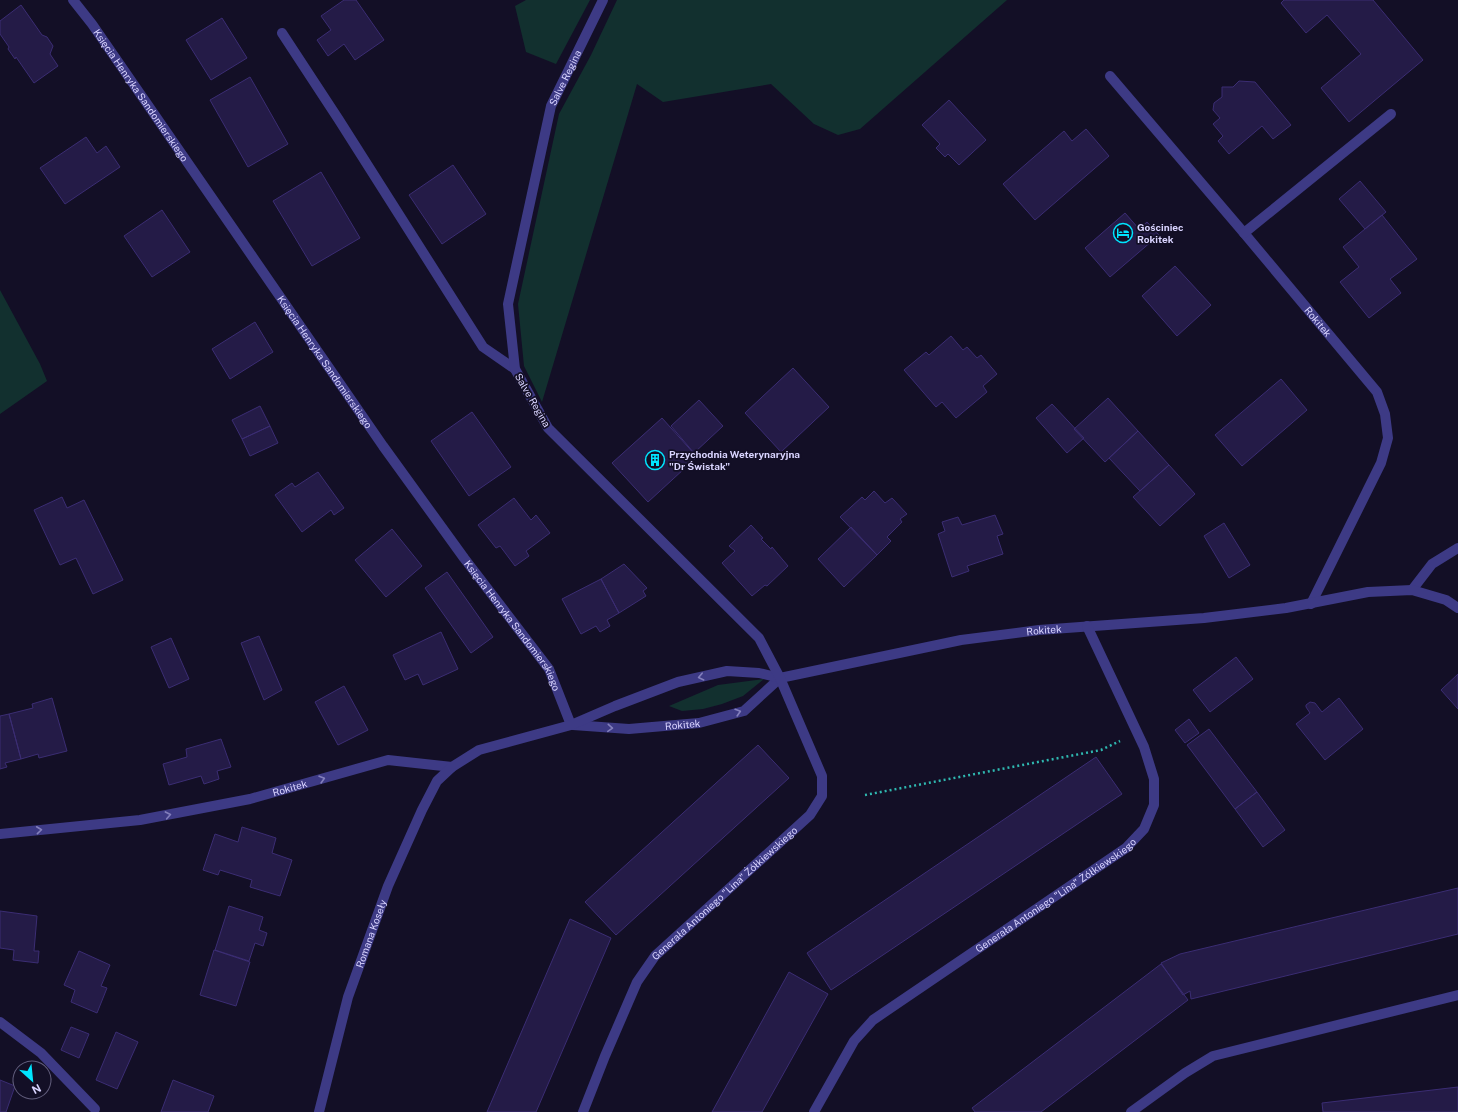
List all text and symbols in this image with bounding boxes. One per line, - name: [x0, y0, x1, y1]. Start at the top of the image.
- street label: Księcia Henryka Sandomierskiego: [91, 26, 191, 164]
- street label: Salve Regina: [546, 48, 584, 107]
- place label: Gościniec Rokitek: [1137, 221, 1184, 245]
- hotel icon: Gościniec Rokitek: [1112, 222, 1134, 244]
- street label: Księcia Henryka Sandomierskiego: [275, 293, 375, 431]
- street label: Rokitek: [1302, 304, 1334, 339]
- street label: Salve Regina: [513, 371, 553, 429]
- place label: Przychodnia Weterynaryjna "Dr Świstak": [669, 448, 800, 472]
- building icon: Przychodnia Weterynaryjna "Dr Świstak": [644, 449, 666, 471]
- street label: Księcia Henryka Sandomierskiego: [462, 558, 563, 693]
- street label: Rokitek: [1026, 622, 1062, 638]
- one-way arrow: [698, 672, 705, 681]
- one-way arrow: [734, 708, 741, 717]
- street label: Rokitek: [664, 717, 701, 732]
- one-way arrow: [607, 723, 613, 732]
- one-way arrow: [318, 775, 325, 784]
- street label: Rokitek: [271, 777, 309, 798]
- one-way arrow: [165, 811, 171, 820]
- street label: Generała Antoniego "Lina" Żółkiewskiego: [649, 824, 800, 962]
- one-way arrow: [36, 826, 42, 835]
- street label: Generała Antoniego "Lina" Żółkiewskiego: [973, 835, 1139, 955]
- street label: Romana Koseły: [353, 897, 389, 969]
- north arrow: [12, 1060, 52, 1100]
- text: N: [30, 1082, 43, 1096]

